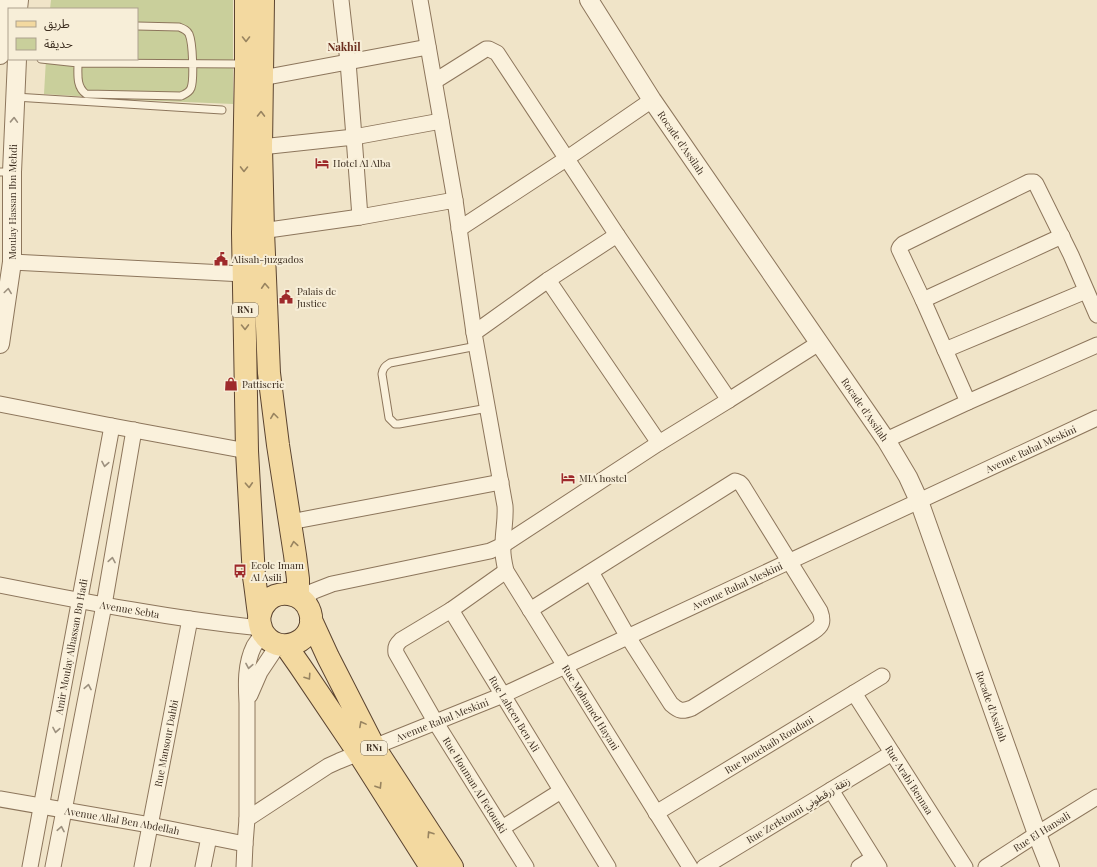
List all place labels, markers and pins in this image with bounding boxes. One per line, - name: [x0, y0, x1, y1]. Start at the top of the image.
- hotel icon: Hotel Al Alba: [314, 155, 330, 171]
- place label: Hotel Al Alba: [333, 156, 391, 170]
- public building icon: Alisah-juzgados: [213, 251, 229, 267]
- place label: Alisah-juzgados: [231, 252, 303, 266]
- place label: Palais de Justice: [296, 284, 336, 310]
- public building icon: Palais de Justice: [278, 289, 294, 305]
- shop icon: Pattiserie: [223, 376, 239, 392]
- place label: Pattiserie: [242, 377, 284, 391]
- hotel icon: MIA hostel: [560, 470, 576, 486]
- place label: MIA hostel: [579, 471, 627, 485]
- place label: Ecole Imam Al Asili: [250, 558, 304, 584]
- bus stop icon: Ecole Imam Al Asili: [232, 563, 248, 579]

